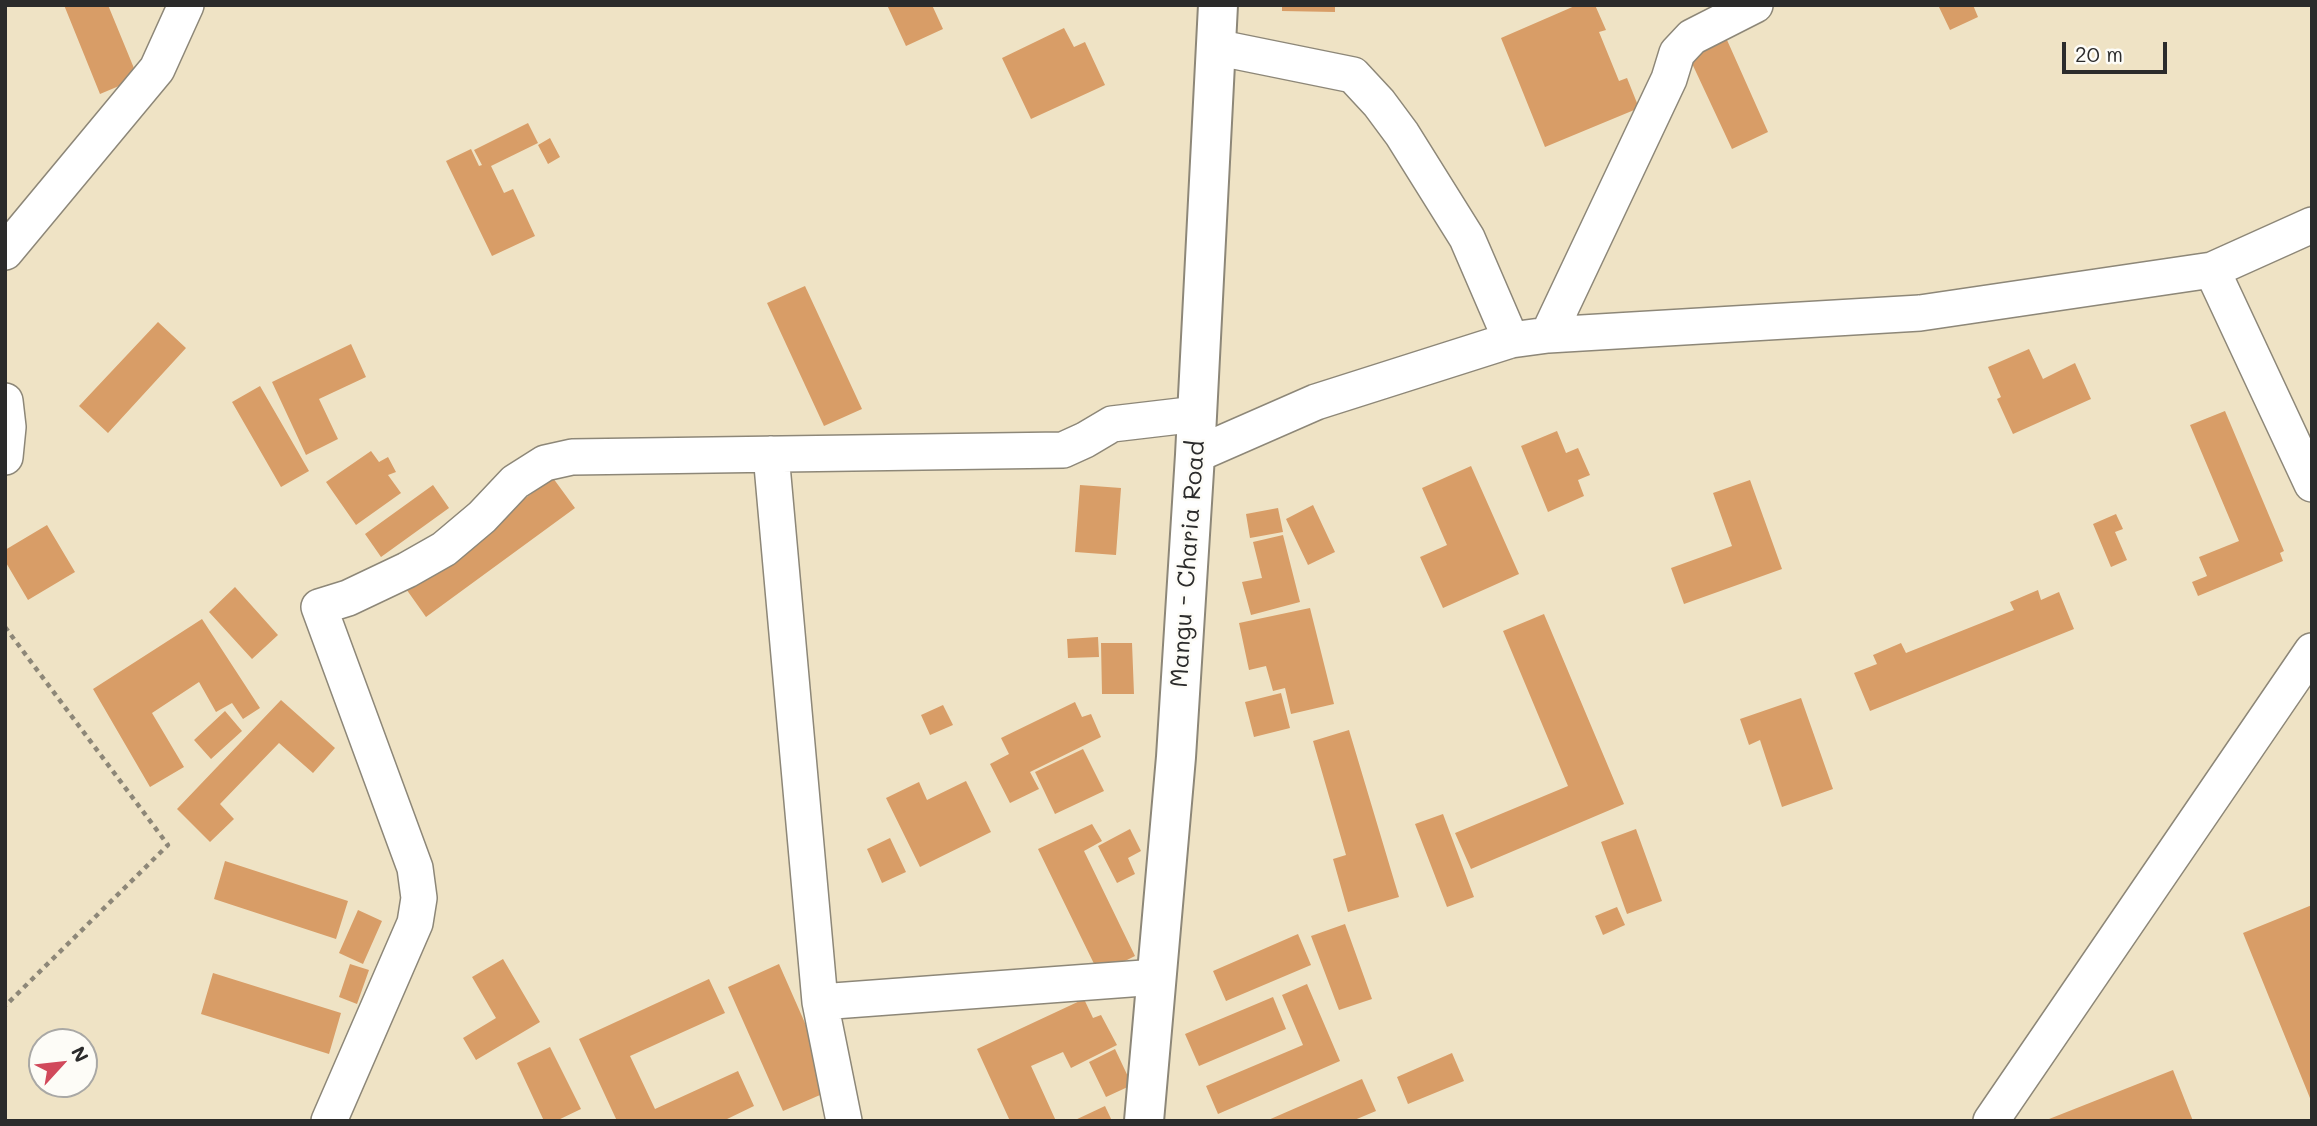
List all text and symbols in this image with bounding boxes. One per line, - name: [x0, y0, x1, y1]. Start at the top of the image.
- scale bar: [2065, 28, 2170, 72]
- text: 20 m: [2075, 40, 2123, 67]
- street label: Mangu - Charia Road: [1165, 440, 1211, 688]
- north arrow: [28, 1028, 98, 1098]
- text: N: [66, 1042, 95, 1066]

